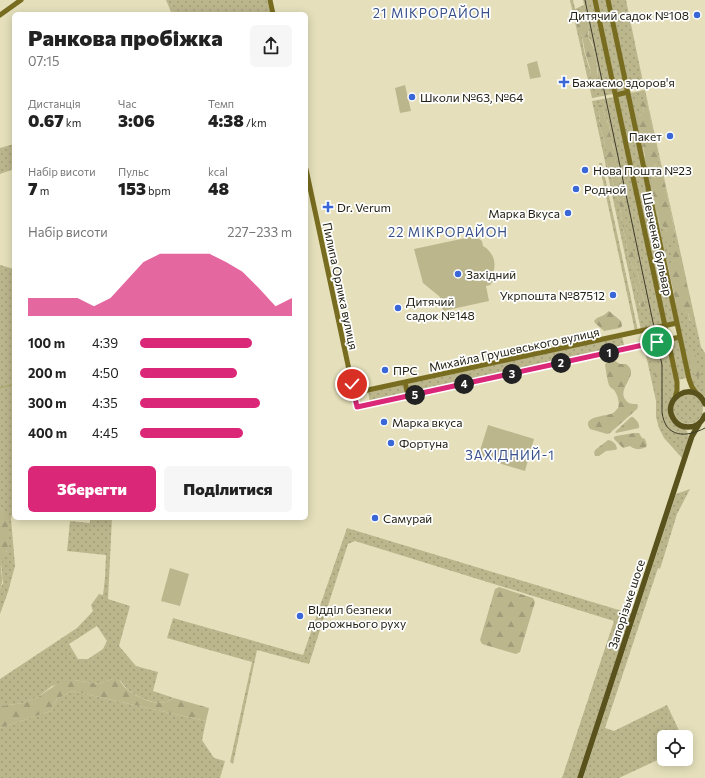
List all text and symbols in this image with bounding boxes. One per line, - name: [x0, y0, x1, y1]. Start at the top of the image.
- district label: 21 МІКРОРАЙОН: [373, 5, 491, 21]
- place label: Дитячий садок №108: [569, 8, 689, 22]
- marker: Дитячий садок №108: [692, 10, 702, 20]
- text: Ранкова пробіжка: [28, 24, 223, 51]
- button: share: [250, 25, 292, 67]
- text: 07:15: [28, 53, 59, 69]
- place label: Бажаємо здоров'я: [572, 75, 675, 89]
- marker: Бажаємо здоров'я: [559, 77, 569, 87]
- place label: Школи №63, №64: [420, 90, 523, 104]
- marker: Школи №63, №64: [407, 92, 417, 102]
- text: Дистанція: [28, 97, 81, 110]
- text: Час: [118, 97, 137, 110]
- text: Темп: [208, 97, 234, 110]
- text: 0.67: [28, 110, 64, 131]
- text: 3:06: [118, 110, 155, 131]
- text: 4:38: [208, 110, 244, 131]
- text: km: [64, 116, 81, 129]
- text: /km: [244, 116, 267, 129]
- place label: Пакет: [629, 129, 662, 143]
- marker: Пакет: [665, 131, 675, 141]
- place label: Нова Пошта №23: [593, 163, 692, 177]
- text: Набір висоти: [28, 165, 96, 178]
- text: Пульс: [118, 165, 149, 178]
- text: kcal: [208, 165, 228, 178]
- marker: Нова Пошта №23: [580, 165, 590, 175]
- text: 7: [28, 178, 38, 199]
- text: 153: [118, 178, 146, 199]
- text: 48: [208, 178, 229, 199]
- place label: Родной: [584, 182, 626, 196]
- text: m: [38, 184, 49, 197]
- text: bpm: [146, 184, 171, 197]
- marker: Родной: [571, 184, 581, 194]
- street label: Шевченка бульвар: [640, 191, 676, 297]
- place label: Dr. Verum: [337, 200, 391, 214]
- marker: Dr. Verum: [322, 201, 334, 213]
- place label: Марка Вкуса: [488, 206, 560, 220]
- marker: Марка Вкуса: [563, 208, 573, 218]
- street label: Пилипа Орлика вулиця: [321, 221, 361, 351]
- text: Набір висоти: [28, 224, 108, 240]
- text: 227–233 m: [227, 224, 292, 240]
- district label: 22 МІКРОРАЙОН: [388, 224, 508, 240]
- place label: Західний: [466, 267, 516, 281]
- marker: Західний: [453, 269, 463, 279]
- place label: Укрпошта №87512: [500, 288, 605, 302]
- marker: Укрпошта №87512: [608, 290, 618, 300]
- place label: Дитячий садок №148: [406, 294, 475, 322]
- marker: Дитячий садок №148: [393, 303, 403, 313]
- street label: Михайла Грушевського вулиця: [427, 324, 601, 374]
- pin: [640, 325, 674, 359]
- icon: arrive: [646, 331, 668, 353]
- text: 100 m: [28, 335, 65, 351]
- text: 4:39: [92, 335, 118, 351]
- pin: 1: [599, 343, 619, 363]
- text: 1: [607, 346, 611, 359]
- pin: 2: [551, 353, 571, 373]
- text: 2: [558, 356, 564, 369]
- place label: ПРС: [393, 363, 418, 377]
- pin: 3: [502, 364, 522, 384]
- text: 200 m: [28, 365, 66, 381]
- text: 4:50: [92, 365, 119, 381]
- marker: ПРС: [380, 365, 390, 375]
- pin: [335, 367, 369, 401]
- text: 3: [509, 367, 515, 380]
- icon: check: [341, 373, 363, 395]
- pin: 4: [454, 374, 474, 394]
- text: 4: [461, 377, 467, 390]
- pin: 5: [405, 385, 425, 405]
- text: 5: [412, 388, 418, 401]
- text: 300 m: [28, 395, 67, 411]
- text: 4:35: [92, 395, 118, 411]
- place label: Марка вкуса: [392, 415, 463, 429]
- marker: Марка вкуса: [379, 417, 389, 427]
- text: 400 m: [28, 425, 67, 441]
- text: 4:45: [92, 425, 118, 441]
- place label: Фортуна: [399, 436, 448, 450]
- marker: Фортуна: [386, 438, 396, 448]
- district label: ЗАХІДНИЙ-1: [465, 447, 555, 463]
- button: Зберегти: [28, 466, 156, 512]
- button: Поділитися: [164, 466, 292, 512]
- place label: Самурай: [383, 511, 432, 525]
- marker: Самурай: [370, 513, 380, 523]
- street label: Запорізьке шосе: [605, 557, 647, 651]
- place label: ВІдділ безпеки дорожнього руху: [308, 602, 406, 630]
- marker: ВІдділ безпеки дорожнього руху: [295, 611, 305, 621]
- map controls: [657, 730, 693, 766]
- button: locate: [657, 730, 693, 766]

